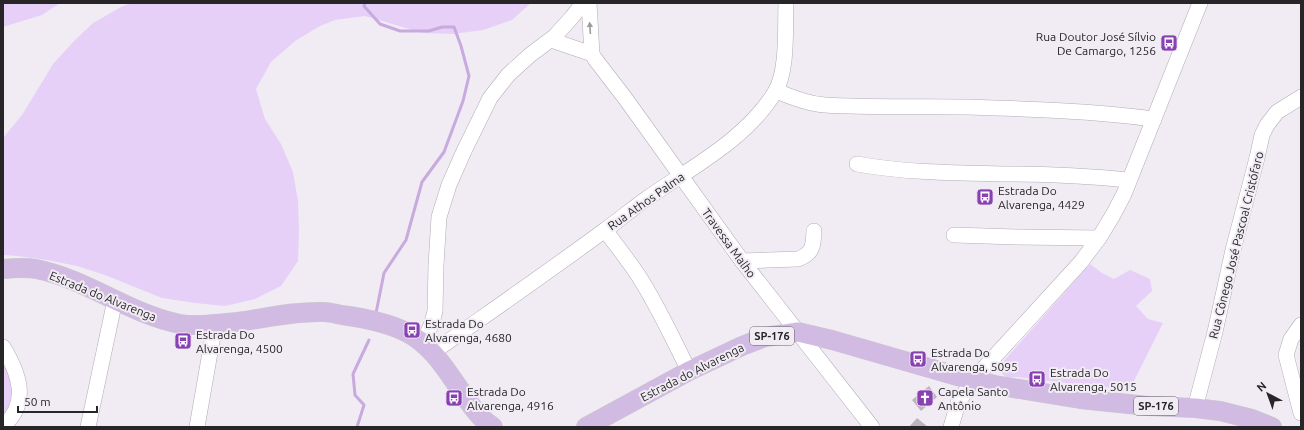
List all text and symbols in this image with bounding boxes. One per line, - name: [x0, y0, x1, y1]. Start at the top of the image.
- one-way arrow: [587, 22, 594, 34]
- place label: Rua Doutor José Sílvio De Camargo, 1256: [1036, 30, 1156, 57]
- bus stop icon: Rua Doutor José Sílvio De Camargo, 1256: [1159, 33, 1179, 53]
- street label: Rua Cônego José Pascoal Cristófaro: [1206, 150, 1266, 340]
- street label: Rua Athos Palma: [605, 170, 687, 232]
- place label: Estrada Do Alvarenga, 4429: [998, 184, 1085, 211]
- bus stop icon: Estrada Do Alvarenga, 4429: [975, 187, 995, 207]
- street label: Travessa Malho: [700, 206, 758, 280]
- street label: Estrada do Alvarenga: [48, 269, 158, 323]
- place label: Estrada Do Alvarenga, 4680: [425, 317, 512, 344]
- bus stop icon: Estrada Do Alvarenga, 4680: [402, 320, 422, 340]
- road number: SP-176: [750, 327, 794, 345]
- place label: Estrada Do Alvarenga, 4500: [196, 328, 283, 355]
- bus stop icon: Estrada Do Alvarenga, 4500: [173, 331, 193, 351]
- street label: Estrada do Alvarenga: [638, 340, 746, 404]
- place label: Estrada Do Alvarenga, 5095: [931, 346, 1018, 373]
- bus stop icon: Estrada Do Alvarenga, 5095: [908, 349, 928, 369]
- place label: Estrada Do Alvarenga, 5015: [1050, 366, 1137, 393]
- bus stop icon: Estrada Do Alvarenga, 5015: [1027, 369, 1047, 389]
- north arrow: [1248, 374, 1288, 414]
- text: N: [1254, 379, 1268, 394]
- place label: Estrada Do Alvarenga, 4916: [467, 385, 554, 412]
- place label: Capela Santo Antônio: [938, 385, 1008, 412]
- scale bar: [18, 388, 97, 414]
- bus stop icon: Estrada Do Alvarenga, 4916: [444, 388, 464, 408]
- church icon: Capela Santo Antônio: [915, 388, 935, 408]
- text: 50 m: [24, 395, 51, 408]
- road number: SP-176: [1134, 397, 1178, 415]

